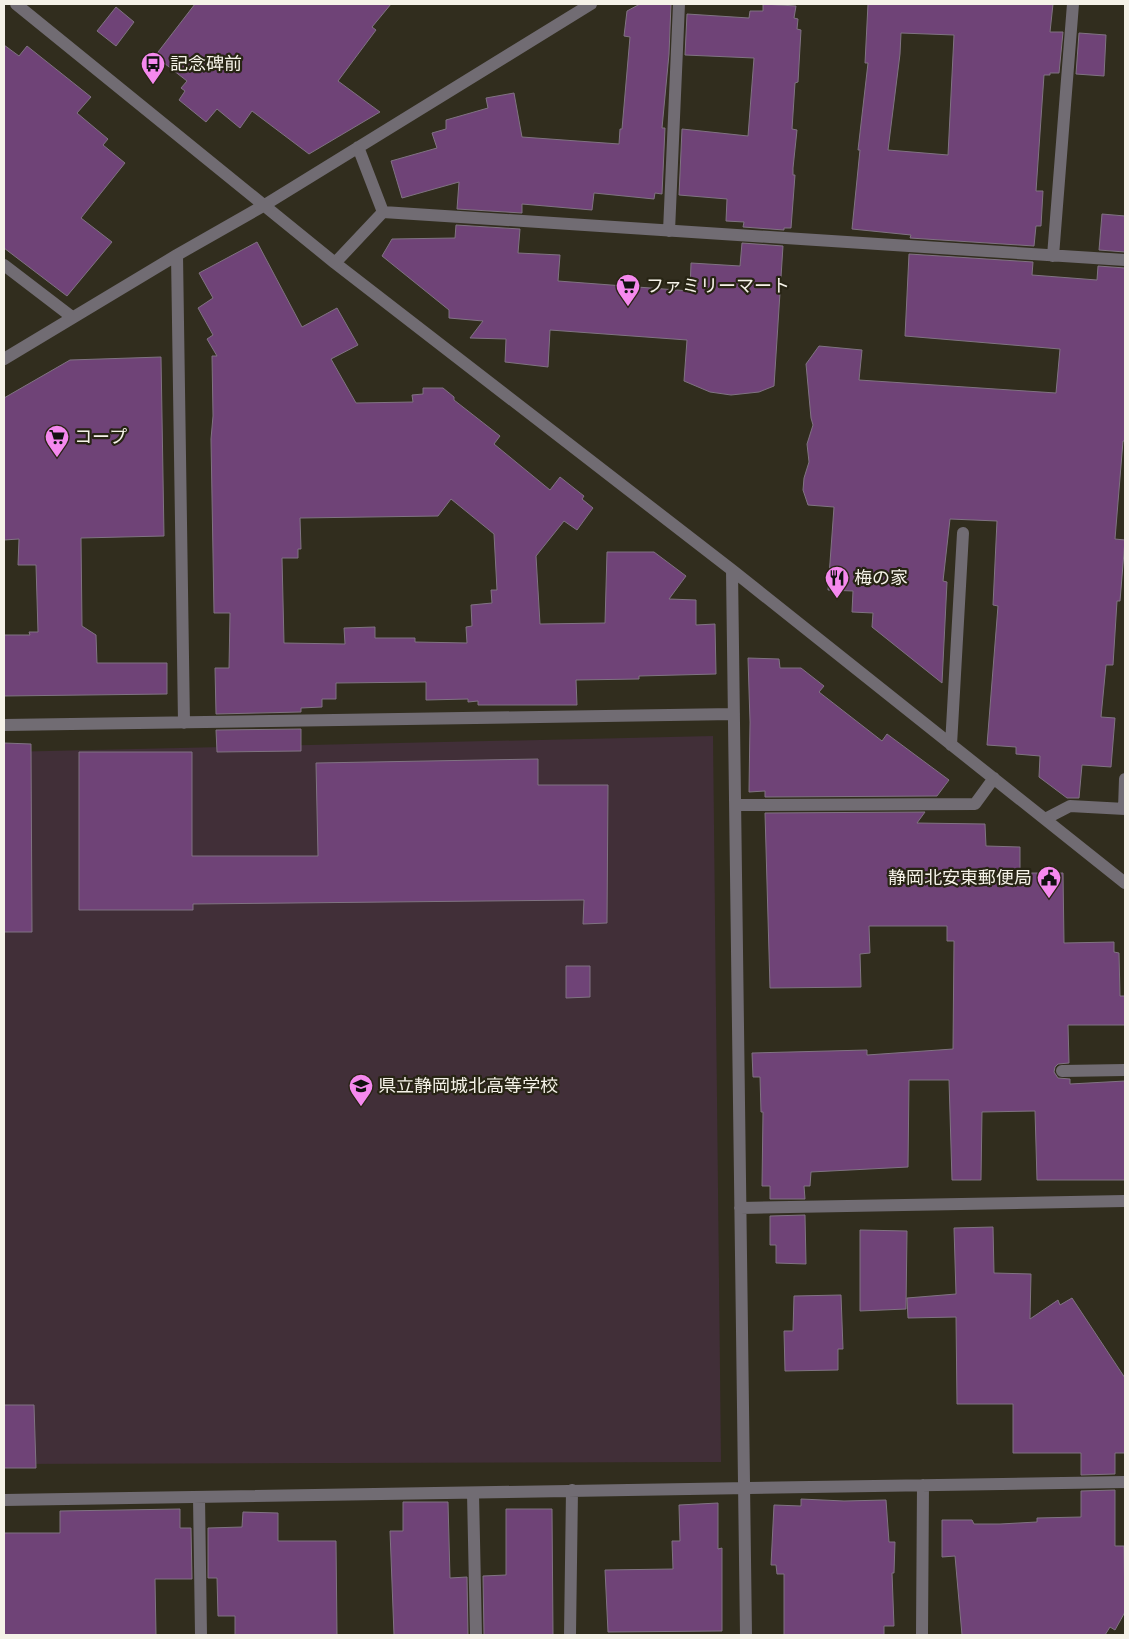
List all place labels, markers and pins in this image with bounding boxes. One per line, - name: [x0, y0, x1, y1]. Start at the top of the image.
- bus stop icon: 記念碑前: [140, 51, 166, 85]
- place label: 記念碑前: [170, 53, 242, 75]
- supermarket icon: ファミリーマート: [615, 273, 641, 307]
- place label: ファミリーマート: [646, 275, 790, 297]
- supermarket icon: コープ: [44, 424, 70, 458]
- place label: コープ: [74, 426, 127, 448]
- restaurant icon: 梅の家: [824, 565, 850, 599]
- place label: 梅の家: [854, 567, 908, 589]
- public building icon: 静岡北安東郵便局: [1036, 865, 1062, 899]
- place label: 静岡北安東郵便局: [888, 867, 1032, 889]
- school or university icon: 県立静岡城北高等学校: [348, 1073, 374, 1107]
- place label: 県立静岡城北高等学校: [378, 1075, 558, 1097]

